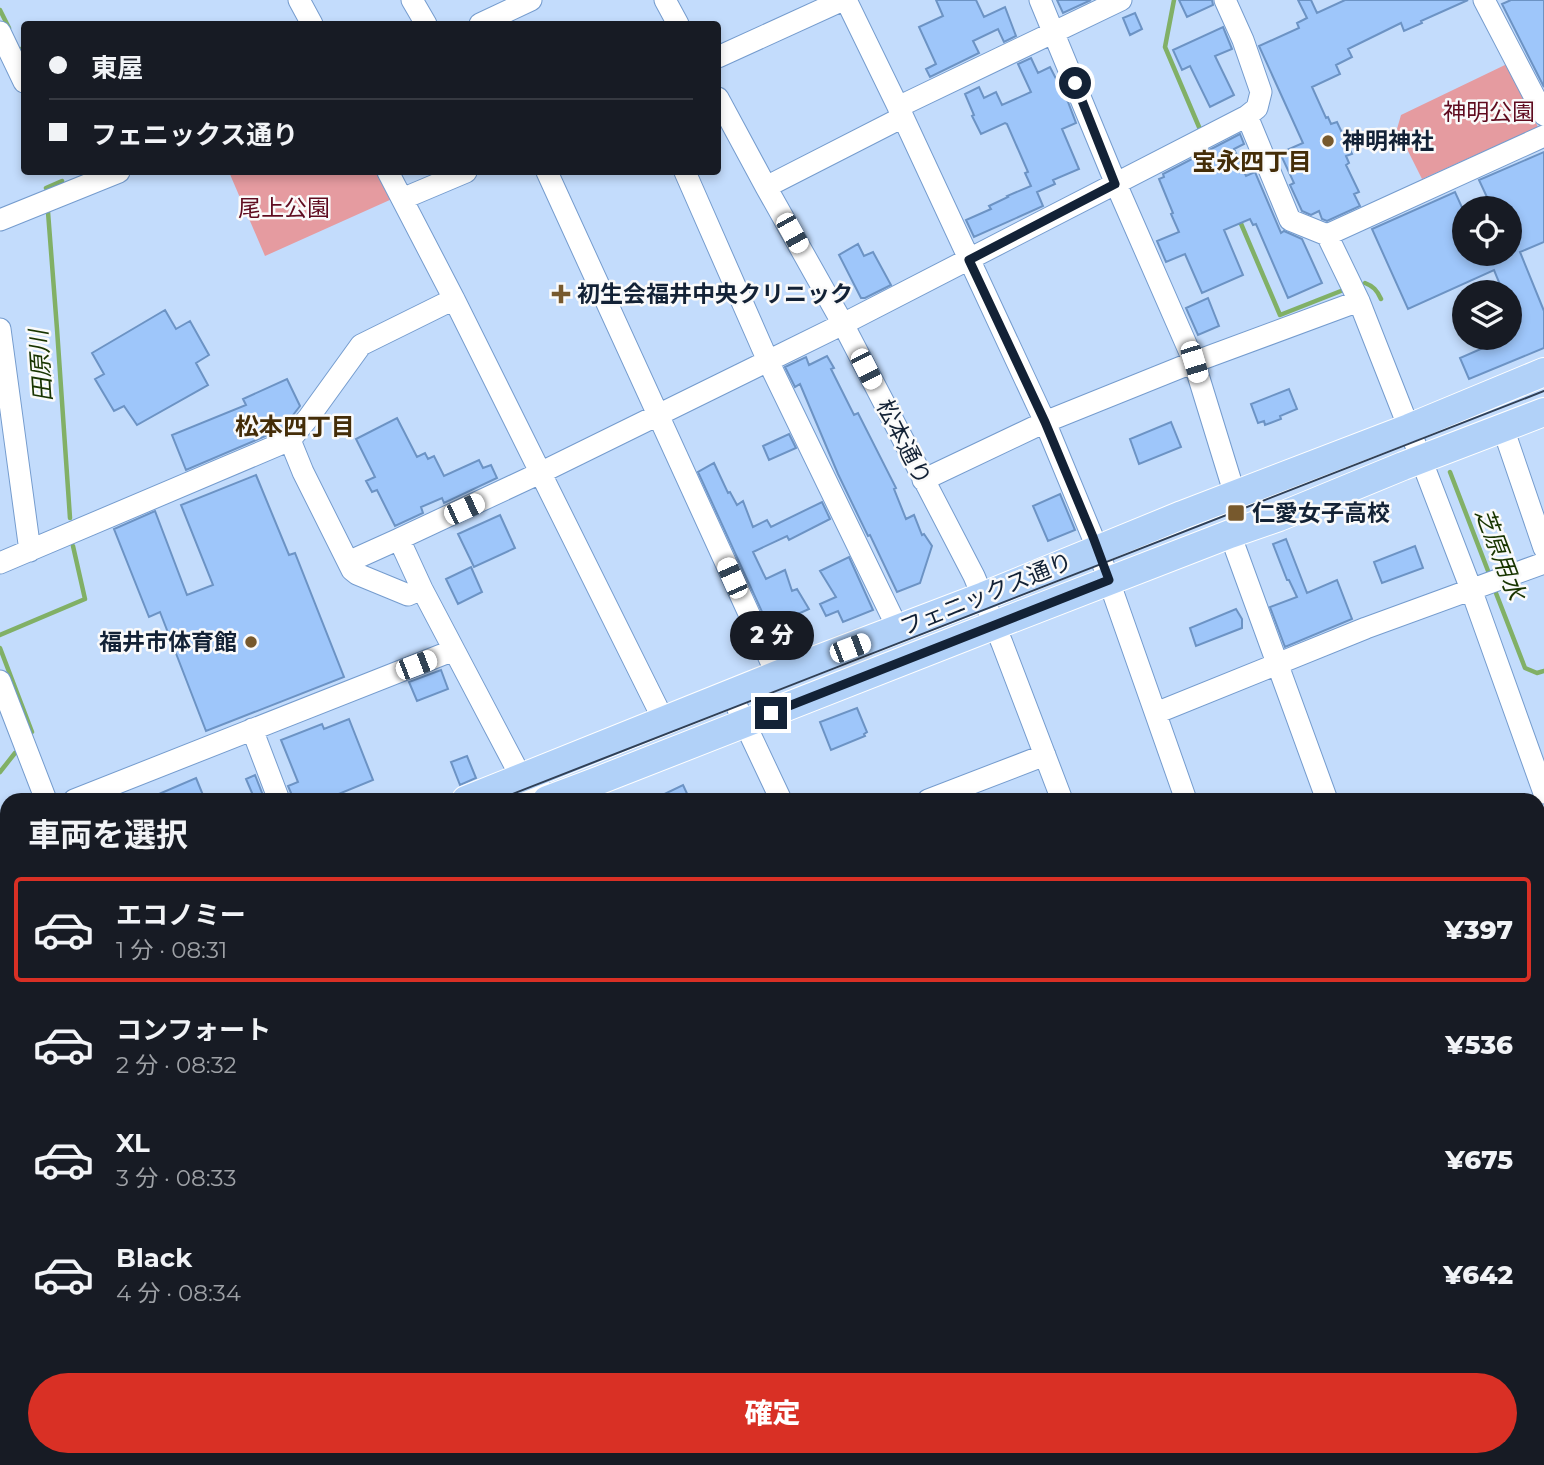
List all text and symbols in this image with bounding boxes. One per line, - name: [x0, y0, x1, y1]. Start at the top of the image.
- text: 東屋: [91, 52, 143, 84]
- route start: [1059, 67, 1091, 99]
- park label: 神明公園: [1443, 98, 1535, 126]
- text: フェニックス通り: [91, 119, 298, 151]
- place label: 神明神社: [1342, 127, 1434, 155]
- marker: 神明神社: [1320, 133, 1336, 149]
- district label: 宝永四丁目: [1192, 147, 1312, 176]
- park label: 尾上公園: [238, 194, 330, 222]
- map controls: [1452, 196, 1522, 350]
- button: locate: [1452, 196, 1522, 266]
- car: [773, 210, 812, 256]
- place label: 初生会福井中央クリニック: [577, 280, 853, 308]
- button: layers: [1452, 280, 1522, 350]
- marker: 初生会福井中央クリニック: [551, 284, 571, 304]
- water label: 田原川: [23, 326, 57, 403]
- car: [1178, 339, 1211, 385]
- car: [848, 346, 885, 392]
- street label: 松本通り: [871, 395, 937, 489]
- district label: 松本四丁目: [235, 412, 355, 441]
- car: [441, 491, 488, 527]
- place label: 仁愛女子高校: [1252, 499, 1390, 527]
- marker: 仁愛女子高校: [1226, 503, 1246, 523]
- water label: 芝原用水: [1470, 504, 1532, 607]
- street label: フェニックス通り: [896, 547, 1076, 641]
- car: [714, 555, 751, 601]
- callout: 2 分: [729, 612, 813, 660]
- text: 2 分: [750, 621, 794, 649]
- place label: 福井市体育館: [99, 628, 237, 656]
- car: [827, 631, 874, 665]
- marker: 福井市体育館: [243, 634, 259, 650]
- car: [393, 648, 440, 682]
- route end: [755, 697, 787, 729]
- text: 車両を選択: [28, 815, 188, 854]
- icon: car: [32, 898, 95, 961]
- text: エコノミー: [116, 899, 246, 931]
- text: ¥397: [1444, 914, 1513, 946]
- text: 1 分 · 08:31: [116, 936, 227, 964]
- icon: car: [32, 1013, 95, 1076]
- text: コンフォート: [116, 1014, 271, 1046]
- text: ¥536: [1445, 1029, 1513, 1061]
- text: 2 分 · 08:32: [116, 1051, 237, 1079]
- text: XL: [116, 1127, 150, 1159]
- icon: car: [32, 1128, 95, 1191]
- text: ¥675: [1445, 1144, 1513, 1176]
- text: 3 分 · 08:33: [116, 1164, 236, 1192]
- text: Black: [116, 1242, 192, 1274]
- icon: car: [32, 1243, 95, 1306]
- text: ¥642: [1443, 1259, 1513, 1291]
- text: 4 分 · 08:34: [116, 1279, 241, 1307]
- button: 確定: [28, 1373, 1517, 1453]

